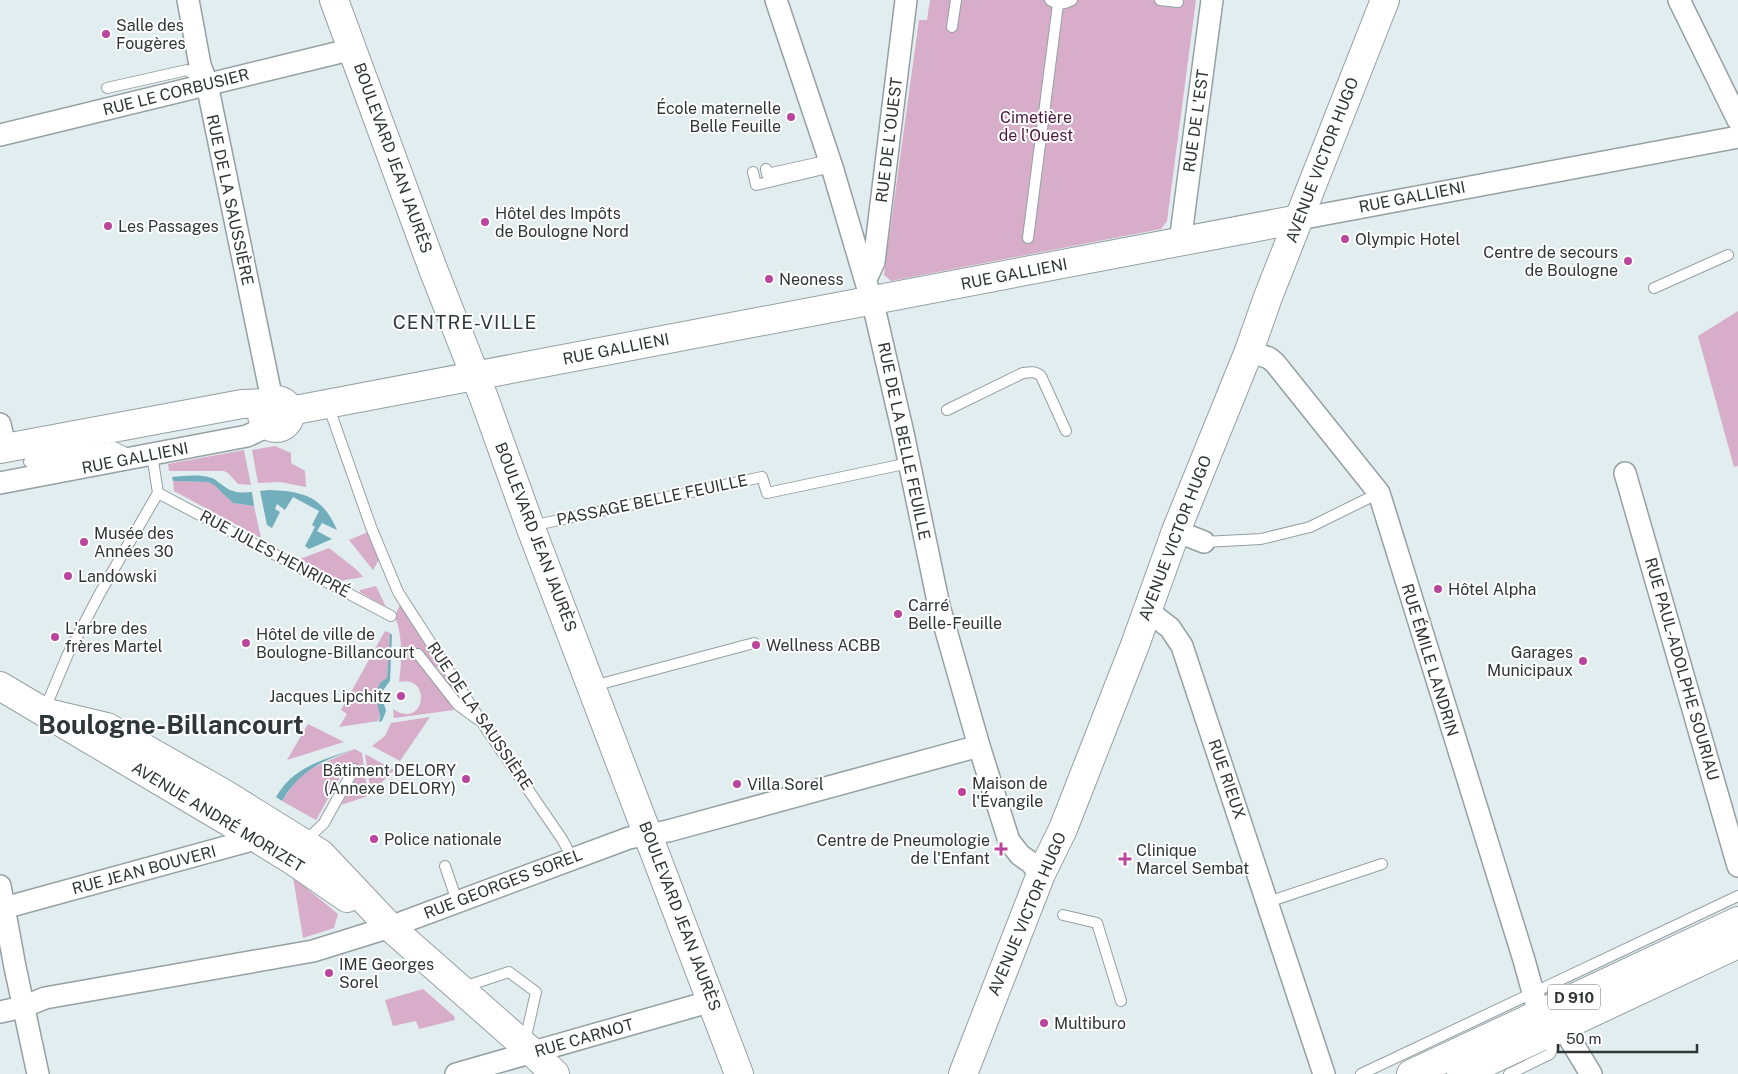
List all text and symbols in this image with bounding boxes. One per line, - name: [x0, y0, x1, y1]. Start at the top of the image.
- place label: Salle des Fougères: [116, 16, 186, 53]
- marker: Salle des Fougères: [100, 28, 112, 40]
- street label: BOULEVARD JEAN JAURÈS: [350, 60, 437, 256]
- street label: RUE LE CORBUSIER: [101, 65, 251, 119]
- street label: RUE DE L'EST: [1179, 68, 1213, 174]
- street label: AVENUE VICTOR HUGO: [1282, 75, 1362, 245]
- street label: RUE DE L'OUEST: [872, 76, 906, 204]
- place label: École maternelle Belle Feuille: [656, 98, 781, 136]
- park label: Cimetière de l'Ouest: [999, 108, 1073, 145]
- marker: École maternelle Belle Feuille: [785, 111, 797, 123]
- street label: RUE DE LA SAUSSIÈRE: [203, 112, 258, 287]
- street label: RUE GALLIENI: [1357, 177, 1467, 217]
- place label: Hôtel des Impôts de Boulogne Nord: [495, 204, 629, 241]
- marker: Hôtel des Impôts de Boulogne Nord: [479, 216, 491, 228]
- place label: Les Passages: [118, 217, 219, 236]
- marker: Les Passages: [102, 220, 114, 232]
- place label: Olympic Hotel: [1355, 230, 1460, 249]
- marker: Olympic Hotel: [1339, 233, 1351, 245]
- place label: Centre de secours de Boulogne: [1483, 243, 1618, 280]
- street label: RUE GALLIENI: [959, 254, 1069, 294]
- marker: Centre de secours de Boulogne: [1622, 255, 1634, 267]
- place label: Neoness: [779, 270, 843, 289]
- marker: Neoness: [763, 273, 775, 285]
- district label: CENTRE-VILLE: [393, 311, 537, 333]
- street label: RUE GALLIENI: [561, 329, 671, 369]
- street label: RUE DE LA BELLE FEUILLE: [874, 340, 934, 542]
- street label: RUE GALLIENI: [80, 438, 190, 478]
- street label: BOULEVARD JEAN JAURÈS: [491, 439, 582, 634]
- street label: AVENUE VICTOR HUGO: [1135, 453, 1215, 623]
- street label: PASSAGE BELLE FEUILLE: [555, 470, 749, 530]
- street label: RUE JULES HENRIPRÉ: [197, 505, 354, 602]
- place label: Musée des Années 30: [94, 524, 174, 561]
- marker: Musée des Années 30: [78, 536, 90, 548]
- street label: RUE PAUL-ADOLPHE SOURIAU: [1641, 555, 1723, 783]
- place label: Landowski: [78, 567, 157, 586]
- marker: Landowski: [62, 570, 74, 582]
- place label: Hôtel Alpha: [1448, 580, 1536, 599]
- street label: RUE ÉMILE LANDRIN: [1398, 581, 1463, 739]
- marker: Hôtel Alpha: [1432, 583, 1444, 595]
- place label: Carré Belle-Feuille: [908, 596, 1002, 633]
- marker: Carré Belle-Feuille: [892, 608, 904, 620]
- place label: L'arbre des frères Martel: [65, 619, 163, 656]
- place label: Hôtel de ville de Boulogne-Billancourt: [256, 625, 415, 662]
- marker: L'arbre des frères Martel: [49, 631, 61, 643]
- place label: Wellness ACBB: [766, 636, 881, 655]
- marker: Hôtel de ville de Boulogne-Billancourt: [240, 637, 252, 649]
- street label: RUE DE LA SAUSSIÈRE: [423, 638, 537, 794]
- marker: Wellness ACBB: [750, 639, 762, 651]
- place label: Garages Municipaux: [1487, 643, 1573, 680]
- marker: Garages Municipaux: [1577, 655, 1589, 667]
- place label: Jacques Lipchitz: [269, 687, 391, 706]
- marker: Jacques Lipchitz: [395, 690, 407, 702]
- district label: Boulogne-Billancourt: [38, 709, 304, 740]
- street label: RUE RIEUX: [1204, 737, 1250, 821]
- street label: AVENUE ANDRÉ MORIZET: [128, 757, 309, 876]
- place label: Bâtiment DELORY (Annexe DELORY): [322, 761, 456, 798]
- marker: Bâtiment DELORY (Annexe DELORY): [460, 773, 472, 785]
- place label: Maison de l'Évangile: [972, 774, 1048, 811]
- place label: Villa Sorel: [747, 775, 824, 794]
- marker: Villa Sorel: [731, 778, 743, 790]
- marker: Maison de l'Évangile: [956, 786, 968, 798]
- street label: BOULEVARD JEAN JAURÈS: [635, 818, 726, 1013]
- street label: AVENUE VICTOR HUGO: [984, 829, 1070, 999]
- place label: Police nationale: [384, 830, 502, 849]
- place label: Centre de Pneumologie de l'Enfant: [817, 831, 990, 868]
- marker: Police nationale: [368, 833, 380, 845]
- place label: Clinique Marcel Sembat: [1136, 841, 1249, 878]
- street label: RUE JEAN BOUVERI: [70, 842, 218, 898]
- marker: Centre de Pneumologie de l'Enfant: [994, 842, 1008, 856]
- street label: RUE GEORGES SOREL: [421, 845, 585, 923]
- marker: Clinique Marcel Sembat: [1118, 852, 1132, 866]
- place label: IME Georges Sorel: [339, 955, 434, 992]
- marker: IME Georges Sorel: [323, 967, 335, 979]
- road number: D 910: [1548, 984, 1600, 1010]
- place label: Multiburo: [1054, 1014, 1126, 1033]
- street label: RUE CARNOT: [532, 1015, 636, 1061]
- marker: Multiburo: [1038, 1017, 1050, 1029]
- scale bar: [1558, 1022, 1697, 1054]
- text: 50 m: [1566, 1030, 1601, 1047]

